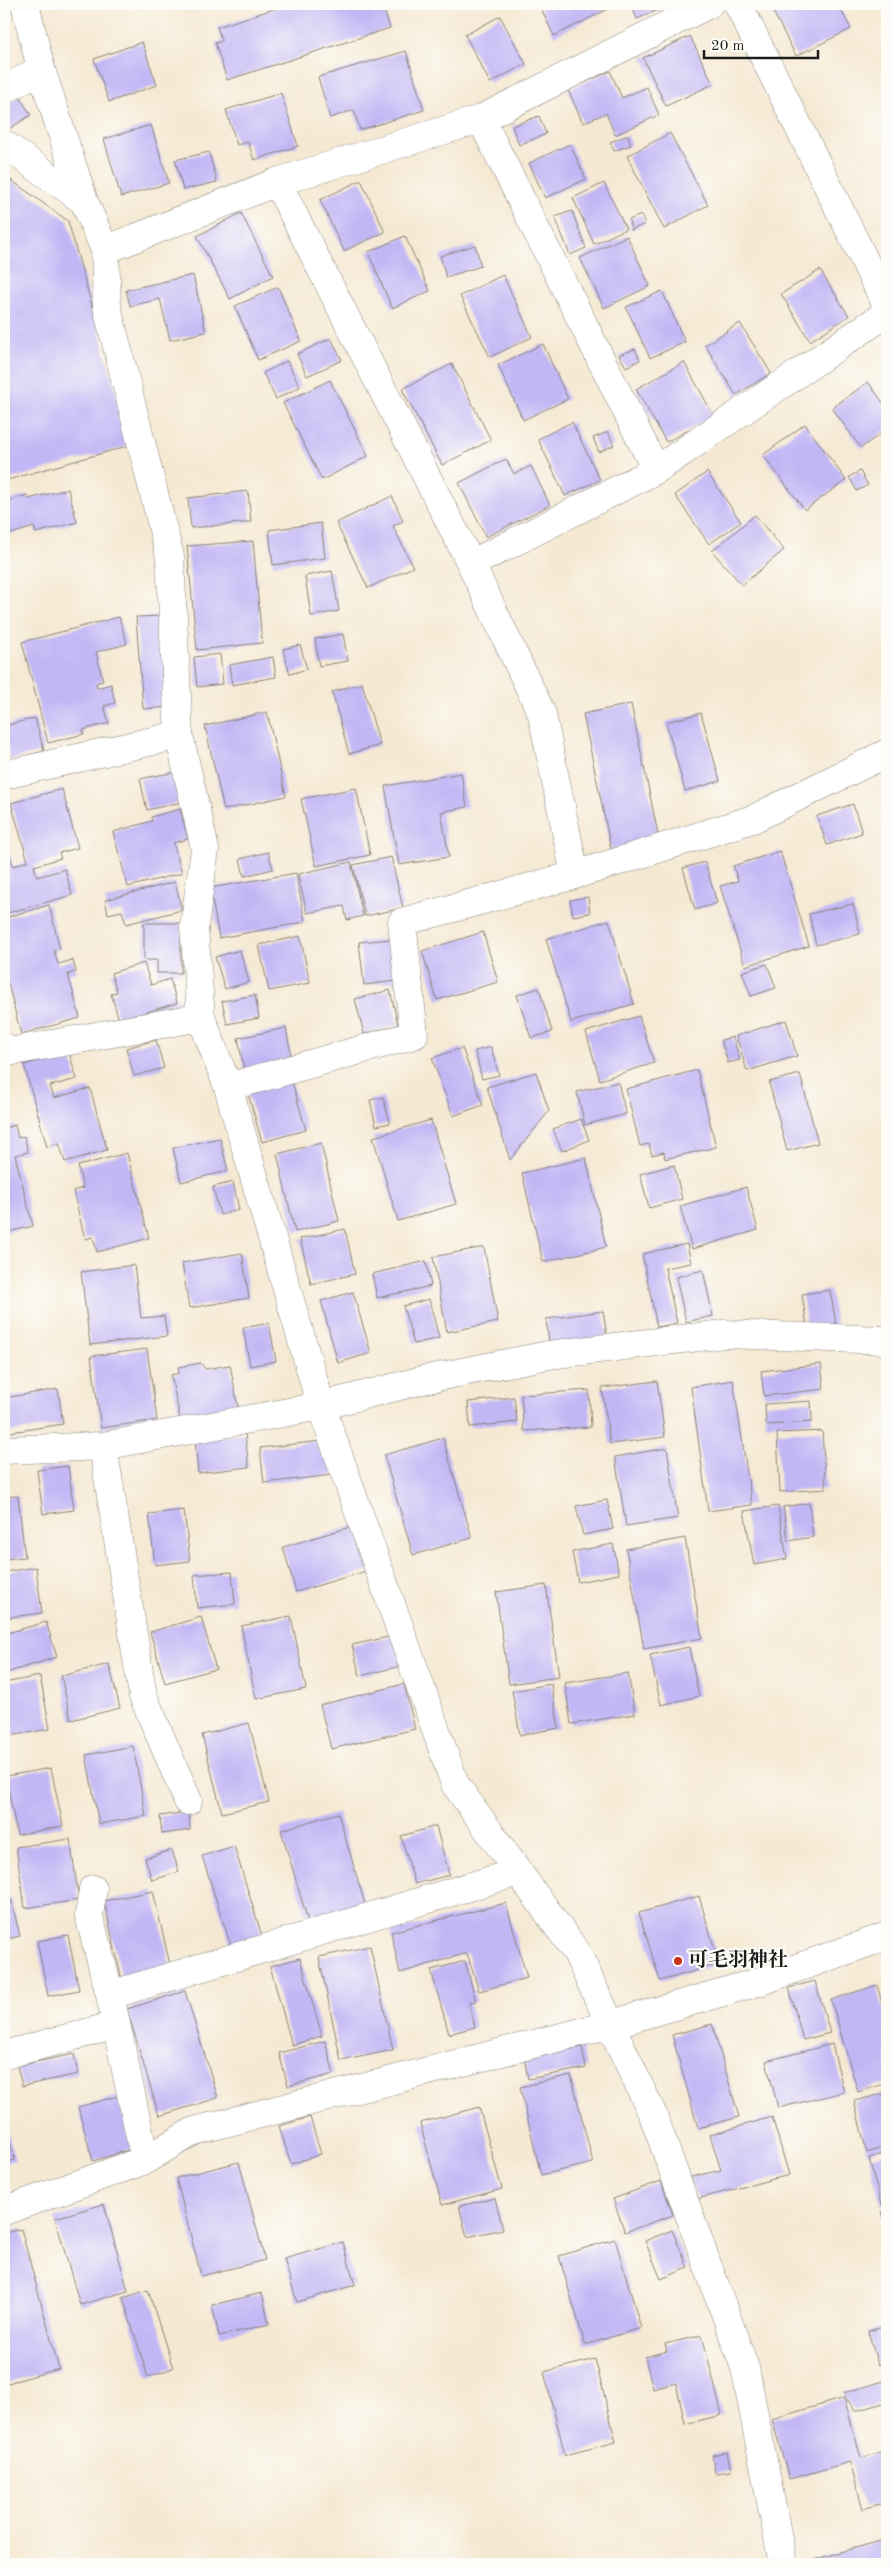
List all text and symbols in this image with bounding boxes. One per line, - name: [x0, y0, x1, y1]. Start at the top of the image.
- scale bar: [704, 28, 817, 60]
- text: 20 m: [711, 39, 745, 54]
- place label: 可毛羽神社: [688, 1948, 788, 1971]
- marker: 可毛羽神社: [672, 1955, 684, 1967]

